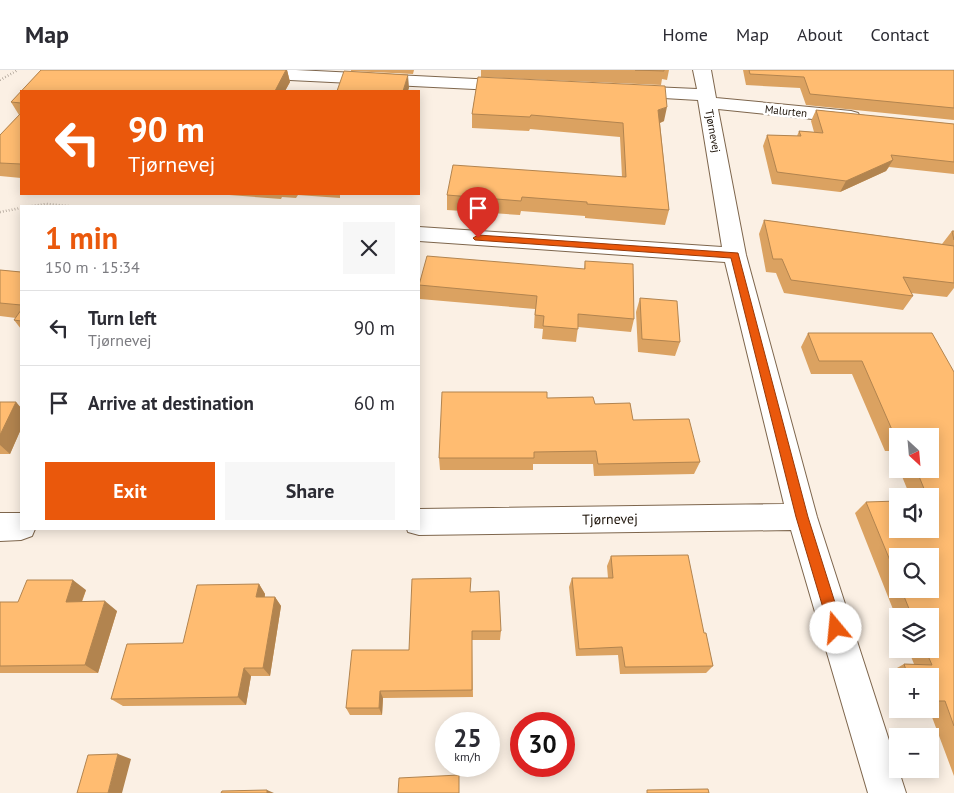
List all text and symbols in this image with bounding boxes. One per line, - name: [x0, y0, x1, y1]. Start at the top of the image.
- text: Map: [25, 19, 69, 50]
- text: Home: [662, 23, 708, 46]
- text: Map: [736, 23, 769, 46]
- text: About: [797, 23, 843, 46]
- text: Contact: [871, 23, 929, 46]
- street label: Malurten: [764, 102, 808, 120]
- text: 90 m: [128, 106, 205, 152]
- street label: Tjørnevej: [702, 108, 724, 154]
- icon: left: [45, 110, 110, 175]
- text: Tjørnevej: [128, 150, 216, 178]
- pin: [457, 187, 499, 238]
- icon: arrive: [464, 194, 492, 222]
- text: 1 min: [45, 218, 118, 257]
- button: close: [343, 222, 395, 274]
- text: 150 m · 15:34: [45, 257, 140, 277]
- text: Turn left: [88, 306, 157, 330]
- icon: left: [45, 314, 73, 342]
- text: 90 m: [354, 316, 395, 340]
- text: Tjørnevej: [88, 330, 152, 350]
- icon: arrive: [45, 389, 73, 417]
- text: Arrive at destination: [88, 391, 254, 415]
- text: 60 m: [354, 391, 395, 415]
- north arrow: [889, 428, 939, 478]
- map controls: [889, 428, 939, 778]
- button: Exit: [45, 462, 215, 520]
- button: Share: [225, 462, 395, 520]
- button: sound: [889, 488, 939, 538]
- street label: Tjørnevej: [582, 510, 638, 528]
- button: search: [889, 548, 939, 598]
- position arrow: [809, 601, 861, 653]
- button: layers: [889, 608, 939, 658]
- button: +: [889, 668, 939, 718]
- speed limit sign: 30: [510, 712, 575, 777]
- text: 25: [453, 722, 482, 754]
- button: −: [889, 728, 939, 778]
- text: km/h: [454, 749, 481, 764]

